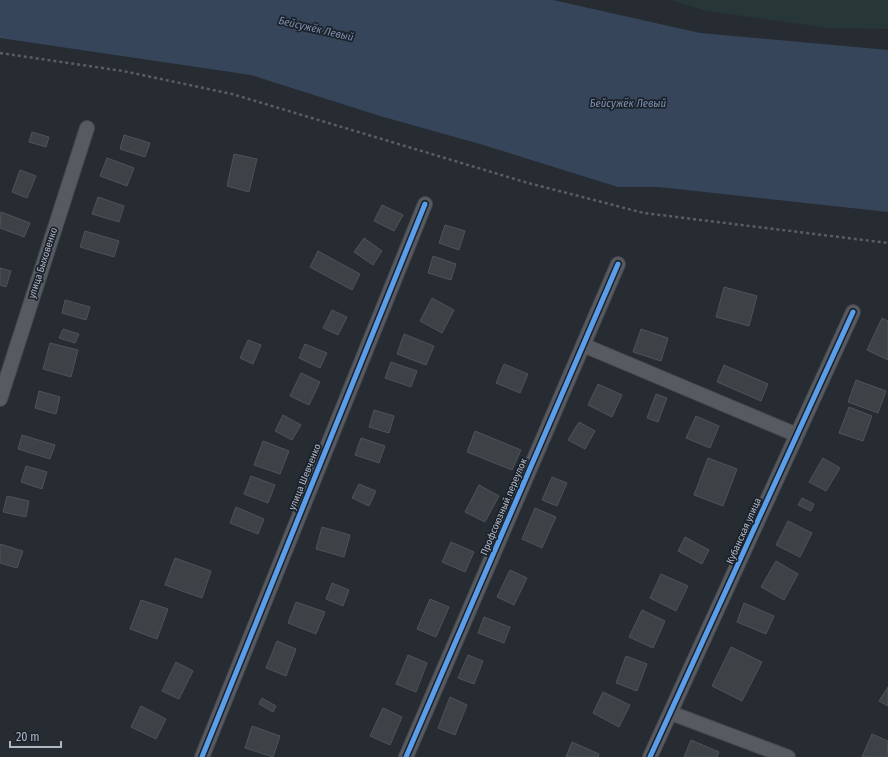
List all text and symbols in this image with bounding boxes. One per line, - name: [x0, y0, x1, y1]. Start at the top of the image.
- water label: Бейсужёк Левый: [277, 14, 355, 44]
- water label: Бейсужёк Левый: [590, 97, 667, 110]
- street label: улица Быховенко: [26, 226, 60, 300]
- street label: улица Шевченко: [286, 442, 324, 512]
- street label: Профсоюзный переулок: [478, 456, 530, 557]
- street label: Кубанская улица: [724, 496, 764, 566]
- scale bar: [10, 723, 61, 749]
- text: 20 m: [16, 730, 40, 744]

